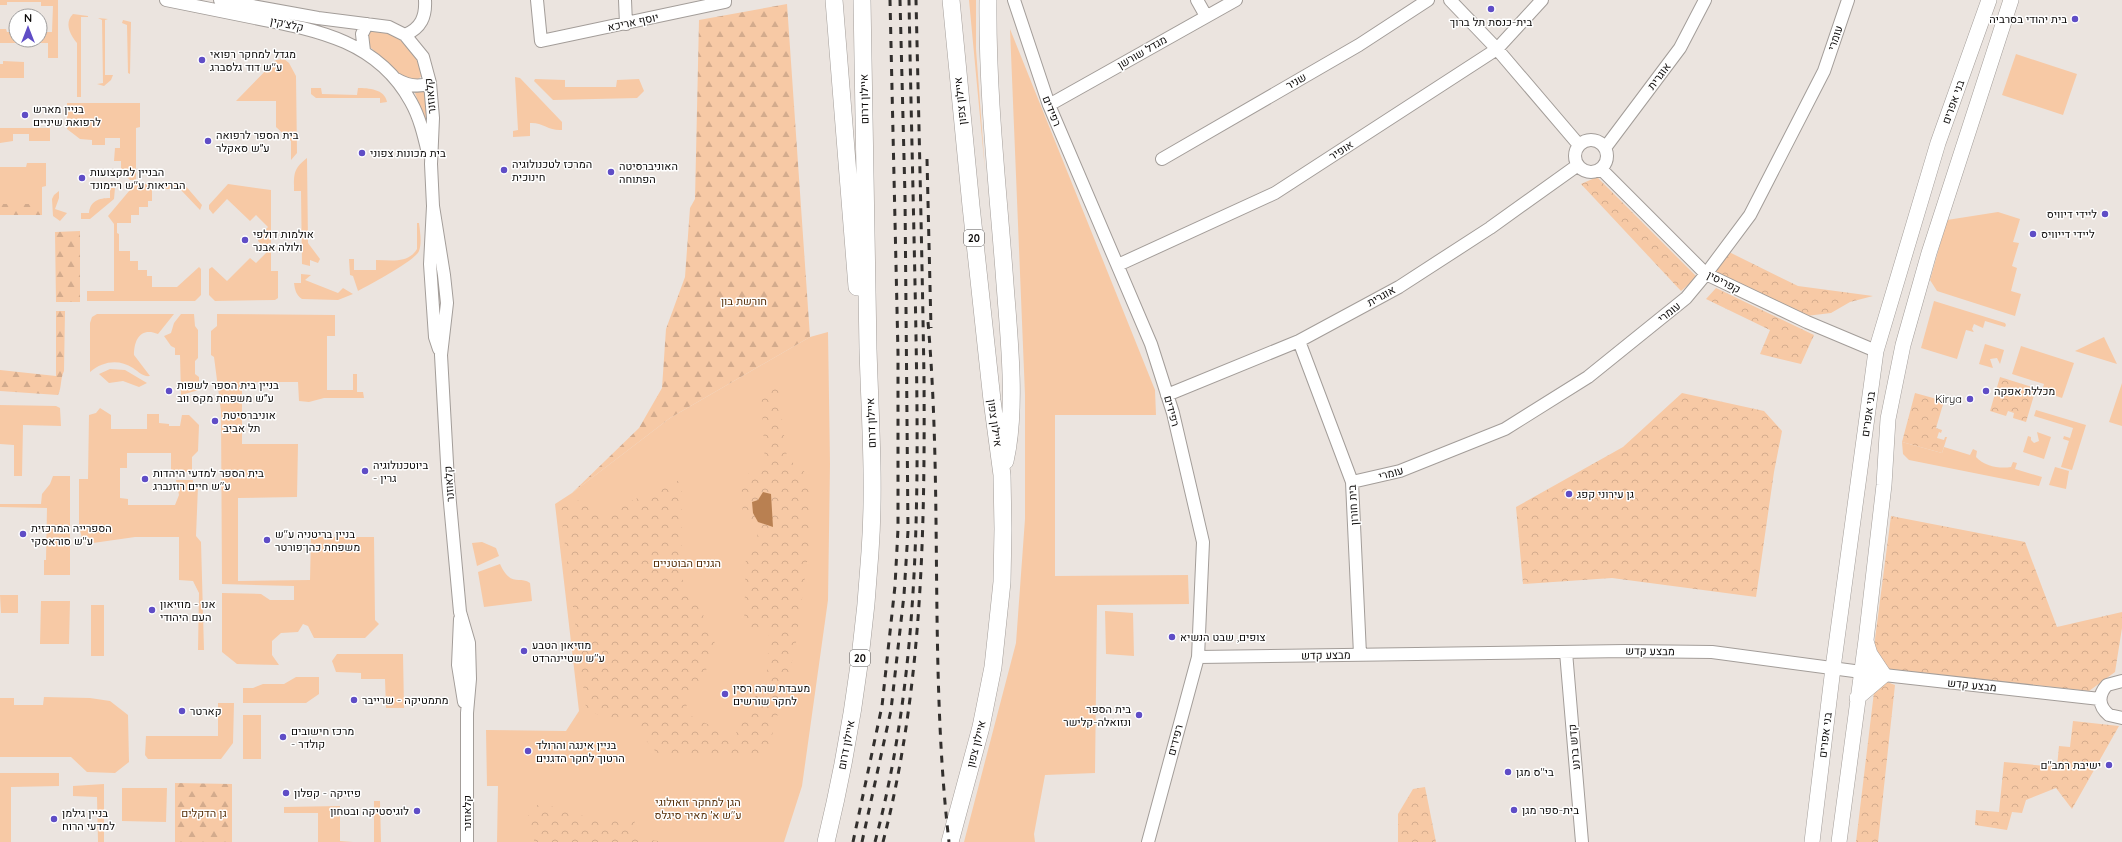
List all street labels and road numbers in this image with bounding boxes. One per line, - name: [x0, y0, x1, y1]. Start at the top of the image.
- street label: יוסף אריכא: [606, 10, 660, 34]
- street label: קלצ'קין: [269, 14, 305, 34]
- street label: עומרי: [1824, 24, 1846, 52]
- street label: מגדל שורשן: [1115, 32, 1169, 72]
- street label: אוגרית: [1644, 60, 1674, 92]
- street label: שניר: [1283, 70, 1309, 92]
- street label: איילון דרום: [857, 74, 871, 124]
- street label: איילון צפון: [951, 76, 969, 126]
- street label: קלאוזנר: [421, 77, 439, 115]
- street label: בני אפרים: [1939, 78, 1967, 126]
- street label: רפידים: [1040, 94, 1064, 128]
- street label: אופיר: [1326, 137, 1356, 163]
- road number: 20: [964, 230, 984, 246]
- street label: קפריסין: [1705, 268, 1743, 296]
- street label: אוגרית: [1364, 283, 1398, 309]
- street label: עומרי: [1655, 299, 1683, 325]
- street label: בני אפרים: [1858, 390, 1878, 438]
- street label: רפידים: [1161, 394, 1183, 428]
- street label: איילון דרום: [863, 398, 879, 448]
- street label: איילון צפון: [985, 398, 1005, 448]
- street label: עומרי: [1377, 463, 1405, 483]
- street label: קלאוזנר: [441, 466, 457, 502]
- street label: בית חורון: [1345, 484, 1361, 526]
- street label: מבצע קדש: [1625, 644, 1675, 658]
- street label: מבצע קדש: [1301, 648, 1351, 662]
- road number: 20: [850, 650, 870, 666]
- street label: מבצע קדש: [1947, 675, 1997, 695]
- street label: בני אפרים: [1815, 711, 1835, 759]
- street label: איילון דרום: [834, 719, 858, 771]
- street label: איילון צפון: [963, 719, 989, 769]
- street label: רפידים: [1164, 723, 1186, 757]
- street label: קדש ברנע: [1565, 724, 1583, 770]
- street label: קלאוזנר: [460, 795, 474, 831]

